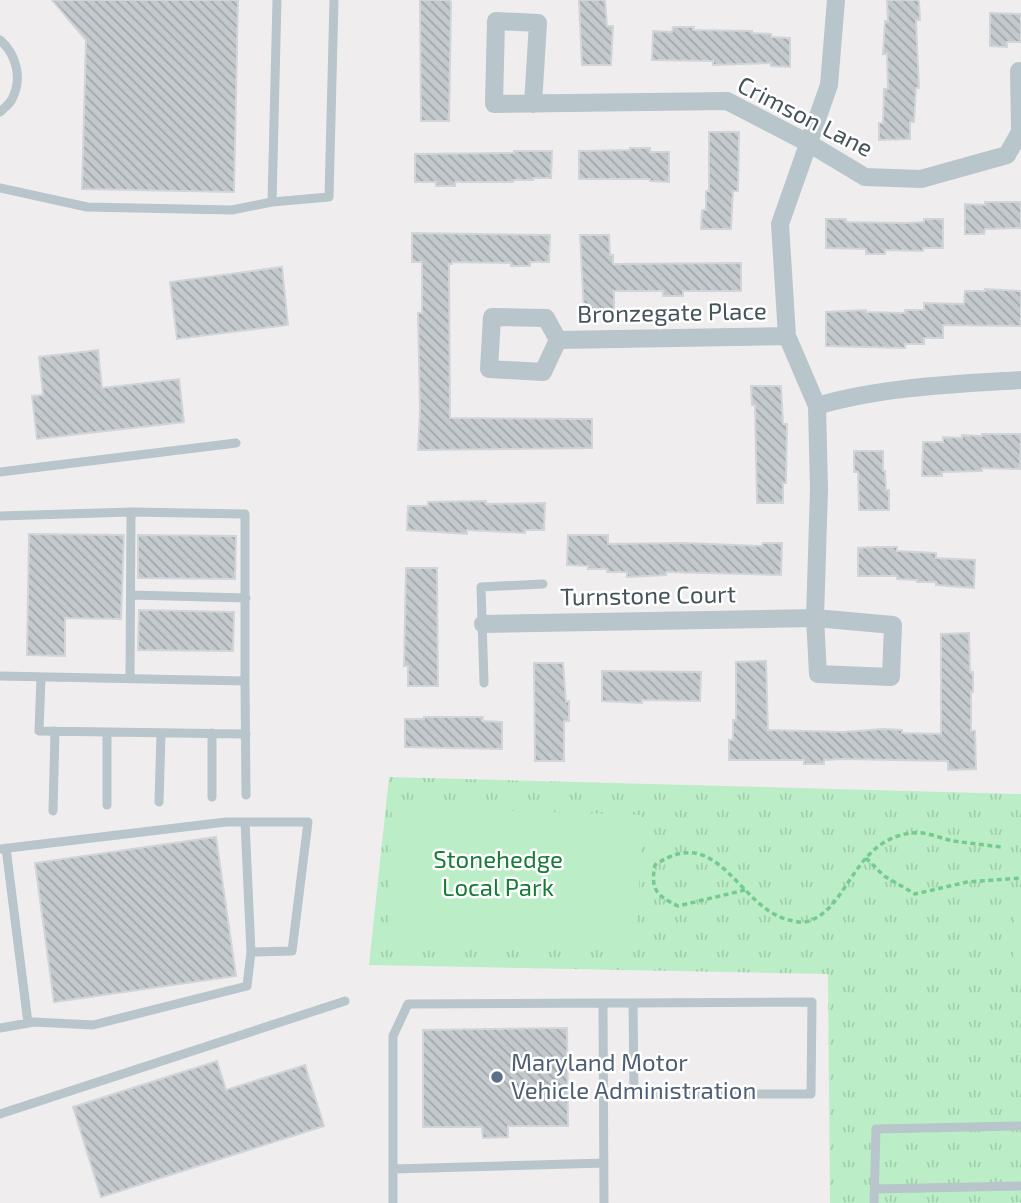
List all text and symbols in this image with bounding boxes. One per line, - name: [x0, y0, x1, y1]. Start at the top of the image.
- street label: Crimson Lane: [733, 69, 878, 162]
- street label: Bronzegate Place: [577, 295, 767, 328]
- street label: Turnstone Court: [560, 578, 736, 611]
- park label: Stonehedge Local Park: [433, 844, 563, 901]
- place label: Maryland Motor Vehicle Administration: [511, 1047, 756, 1104]
- marker: Maryland Motor Vehicle Administration: [489, 1069, 505, 1085]

